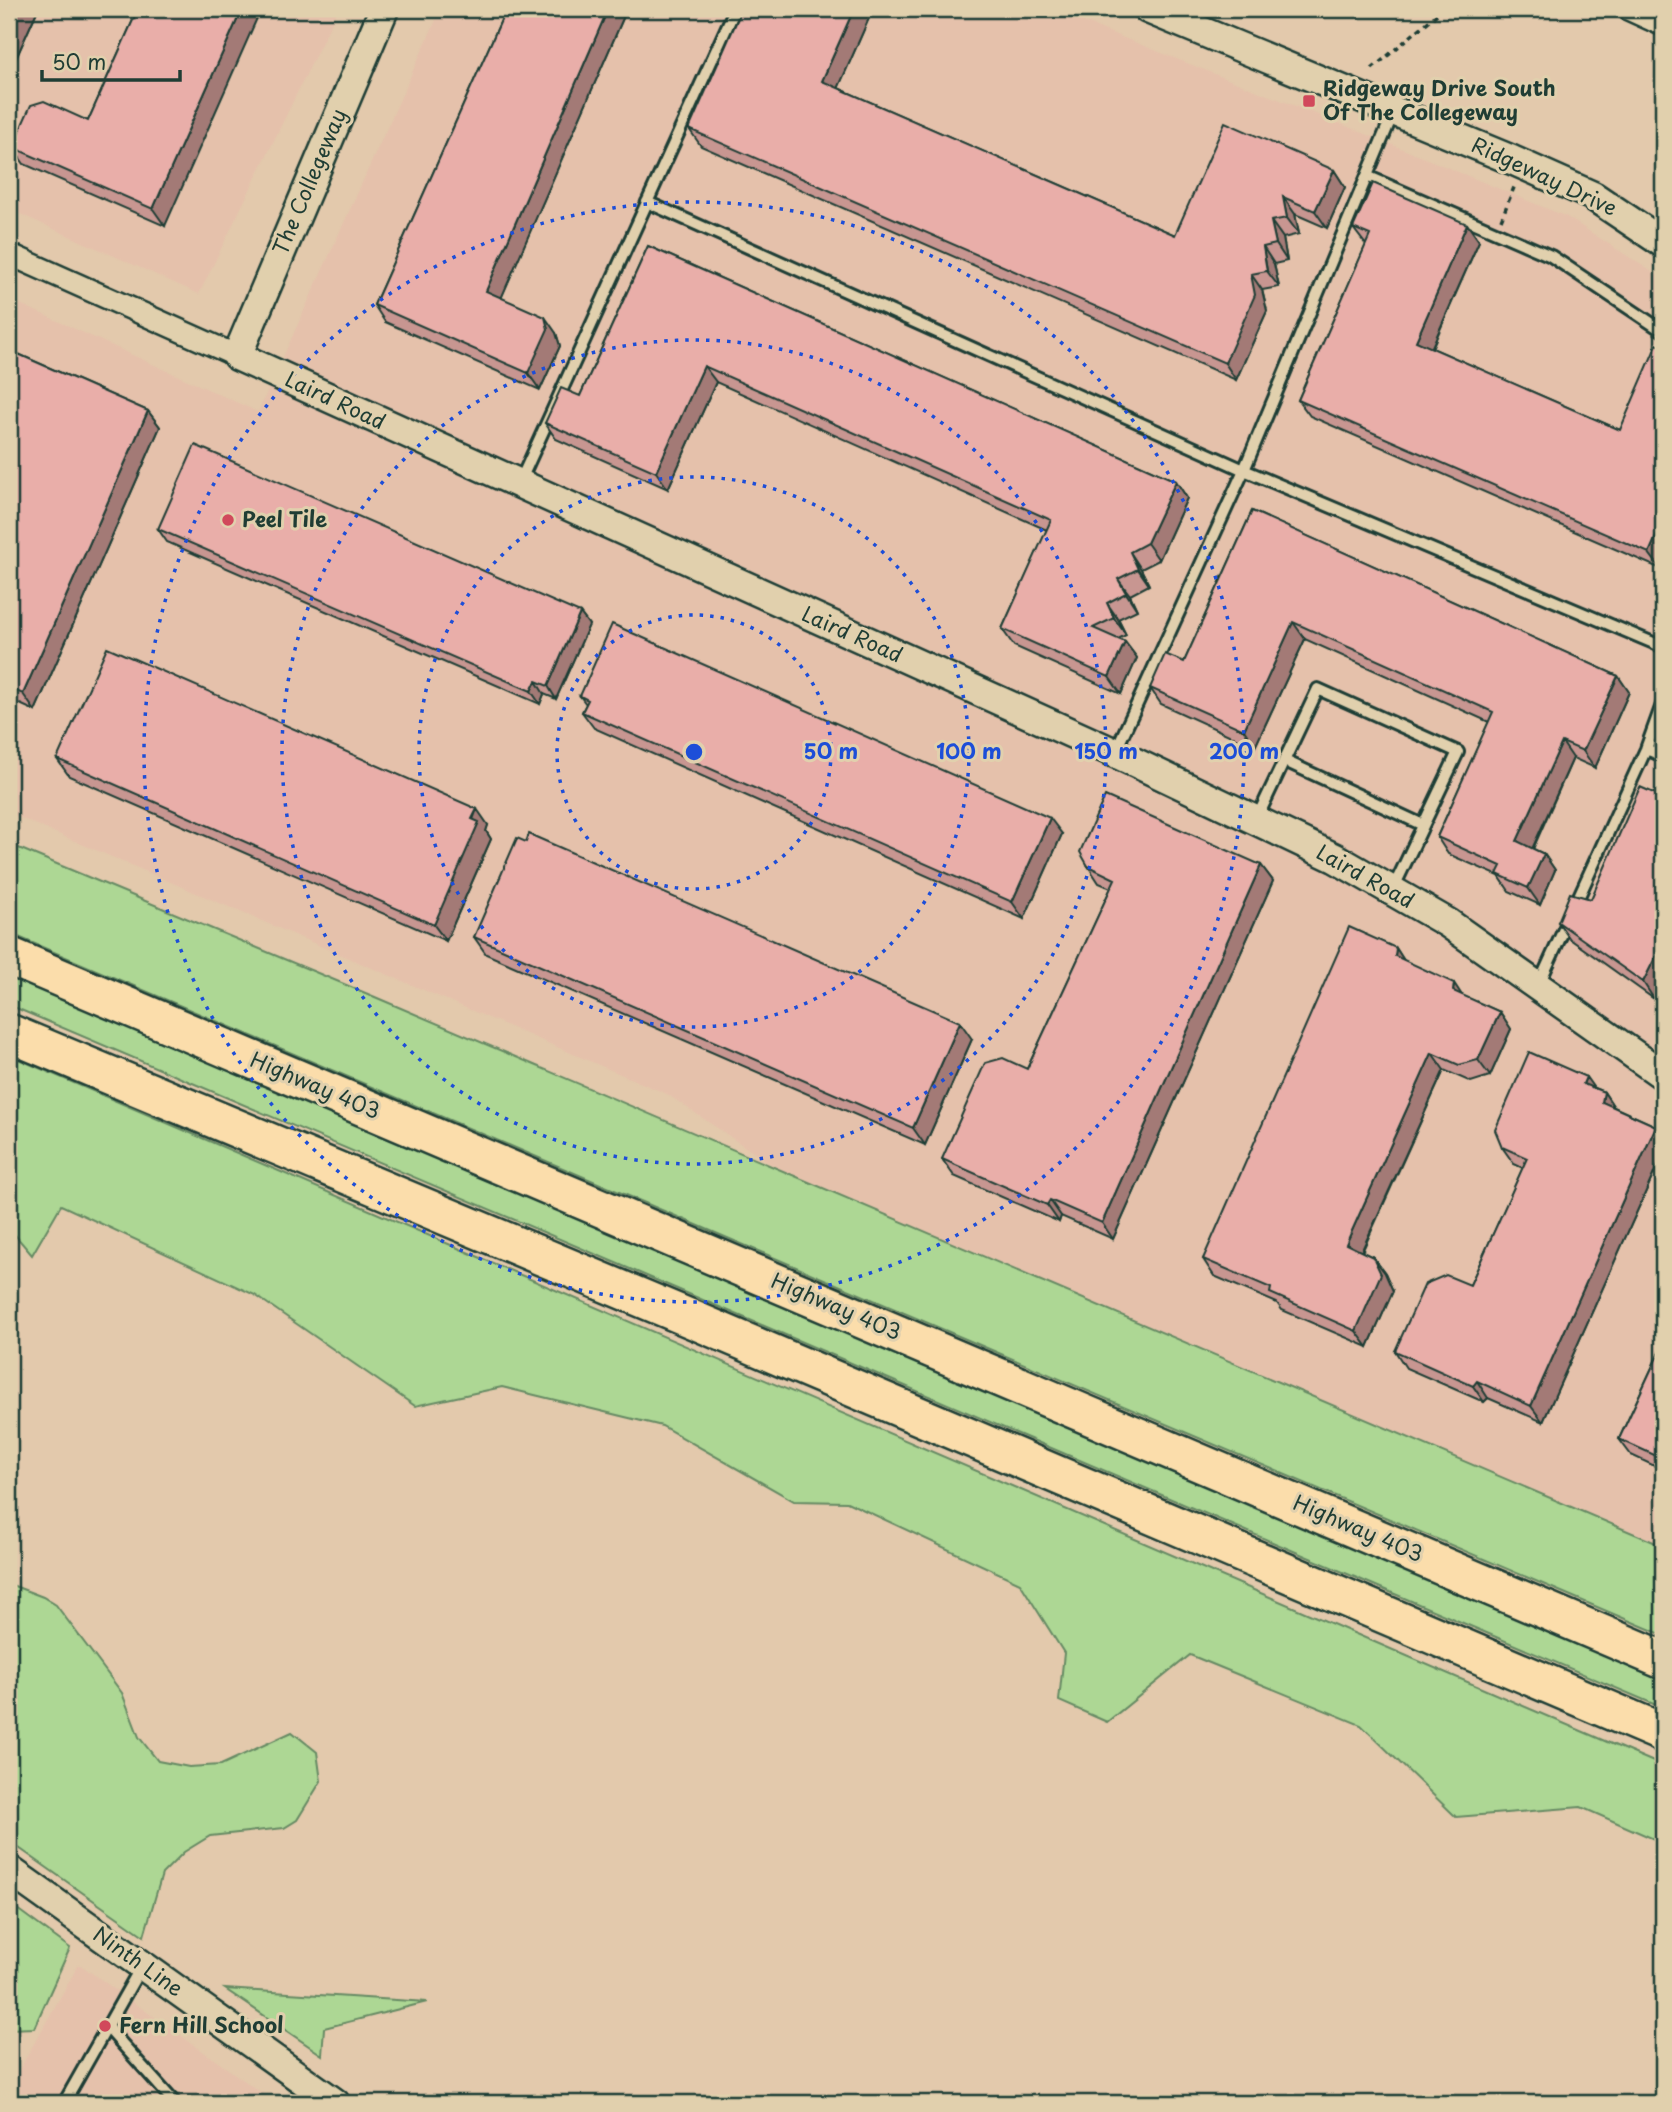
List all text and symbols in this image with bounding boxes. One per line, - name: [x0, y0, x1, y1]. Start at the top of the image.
- scale bar: [42, 38, 180, 82]
- text: 50 m: [52, 45, 106, 77]
- place label: Ridgeway Drive South Of The Collegeway: [1323, 71, 1556, 127]
- marker: Ridgeway Drive South Of The Collegeway: [1301, 93, 1317, 109]
- street label: The Collegeway: [263, 103, 353, 259]
- street label: Ridgeway Drive: [1467, 127, 1623, 223]
- street label: Laird Road: [280, 362, 391, 436]
- place label: Peel Tile: [242, 502, 327, 534]
- marker: Peel Tile: [220, 512, 236, 528]
- street label: Laird Road: [797, 597, 908, 670]
- text: 50 m: [804, 734, 858, 766]
- text: 100 m: [936, 734, 1002, 766]
- text: 150 m: [1074, 734, 1138, 766]
- text: 200 m: [1209, 734, 1279, 766]
- centre of rings: [682, 740, 706, 764]
- street label: Laird Road: [1311, 835, 1421, 915]
- street label: Highway 403: [246, 1042, 386, 1126]
- street label: Highway 403: [767, 1263, 907, 1347]
- street label: Highway 403: [1289, 1485, 1429, 1569]
- street label: Ninth Line: [87, 1918, 191, 2003]
- place label: Fern Hill School: [119, 2008, 284, 2040]
- marker: Fern Hill School: [97, 2018, 113, 2034]

